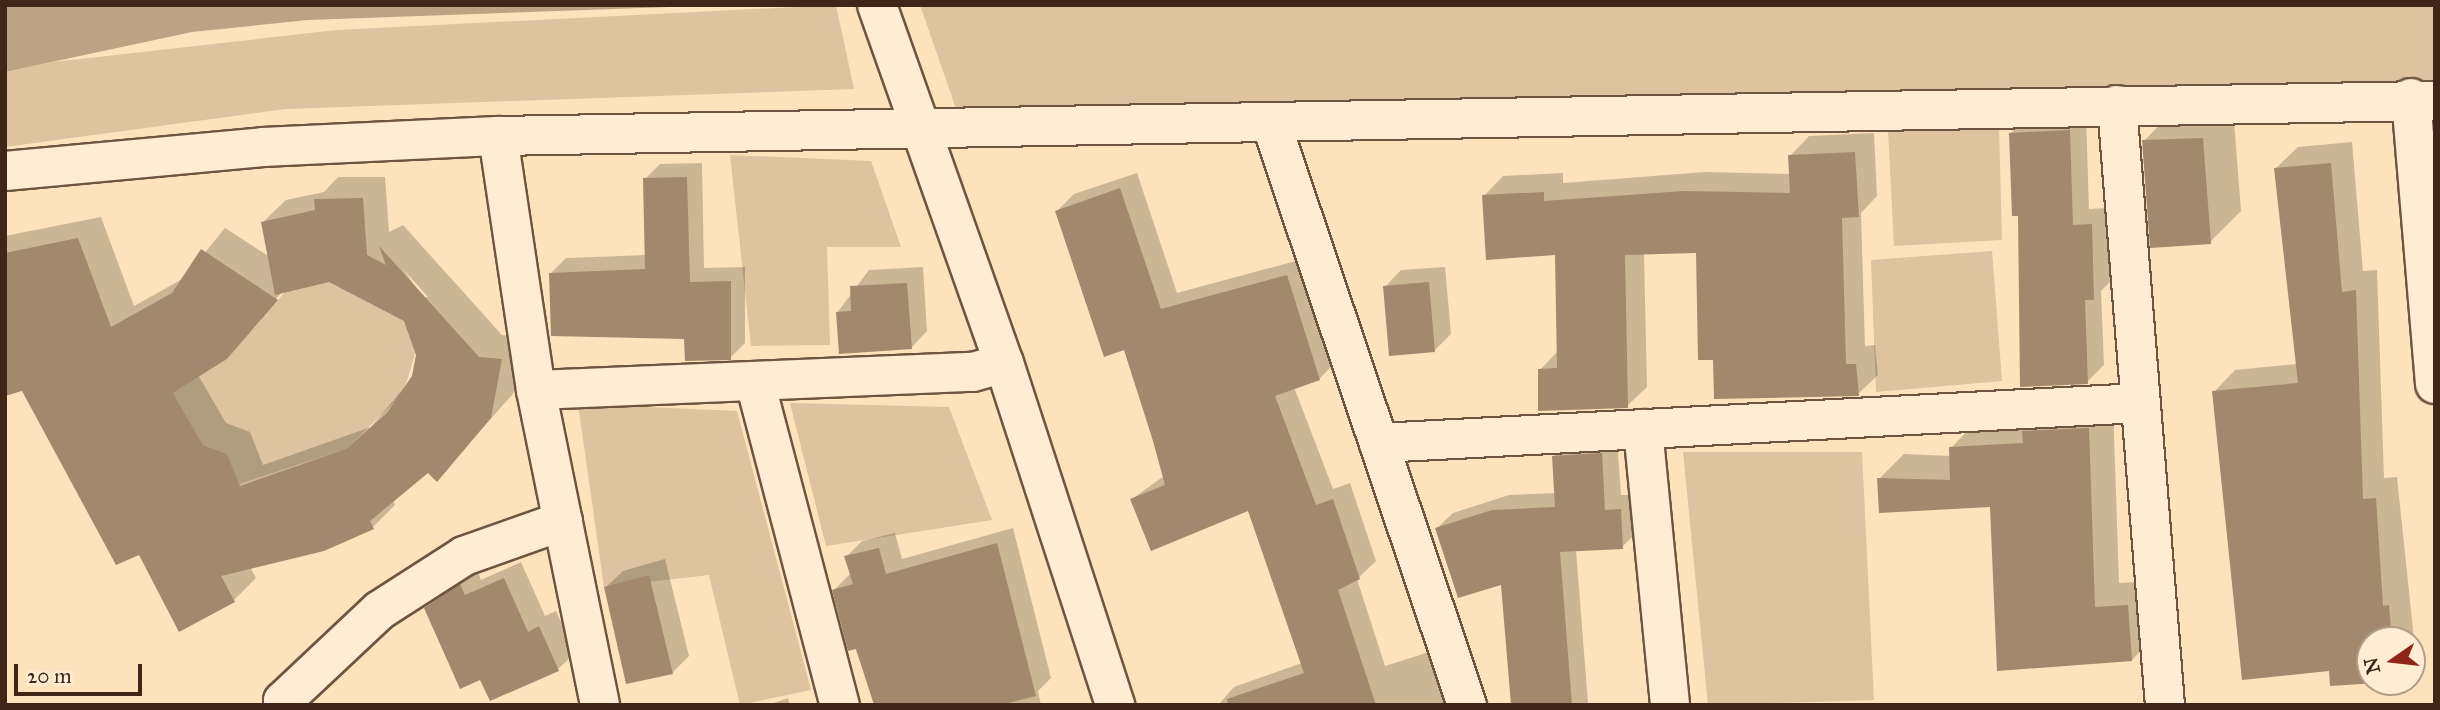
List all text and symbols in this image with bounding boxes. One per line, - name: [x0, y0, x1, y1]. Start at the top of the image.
- north arrow: [2356, 626, 2426, 696]
- scale bar: [18, 650, 145, 694]
- text: N: [2359, 655, 2385, 676]
- text: 20 m: [27, 663, 72, 689]

